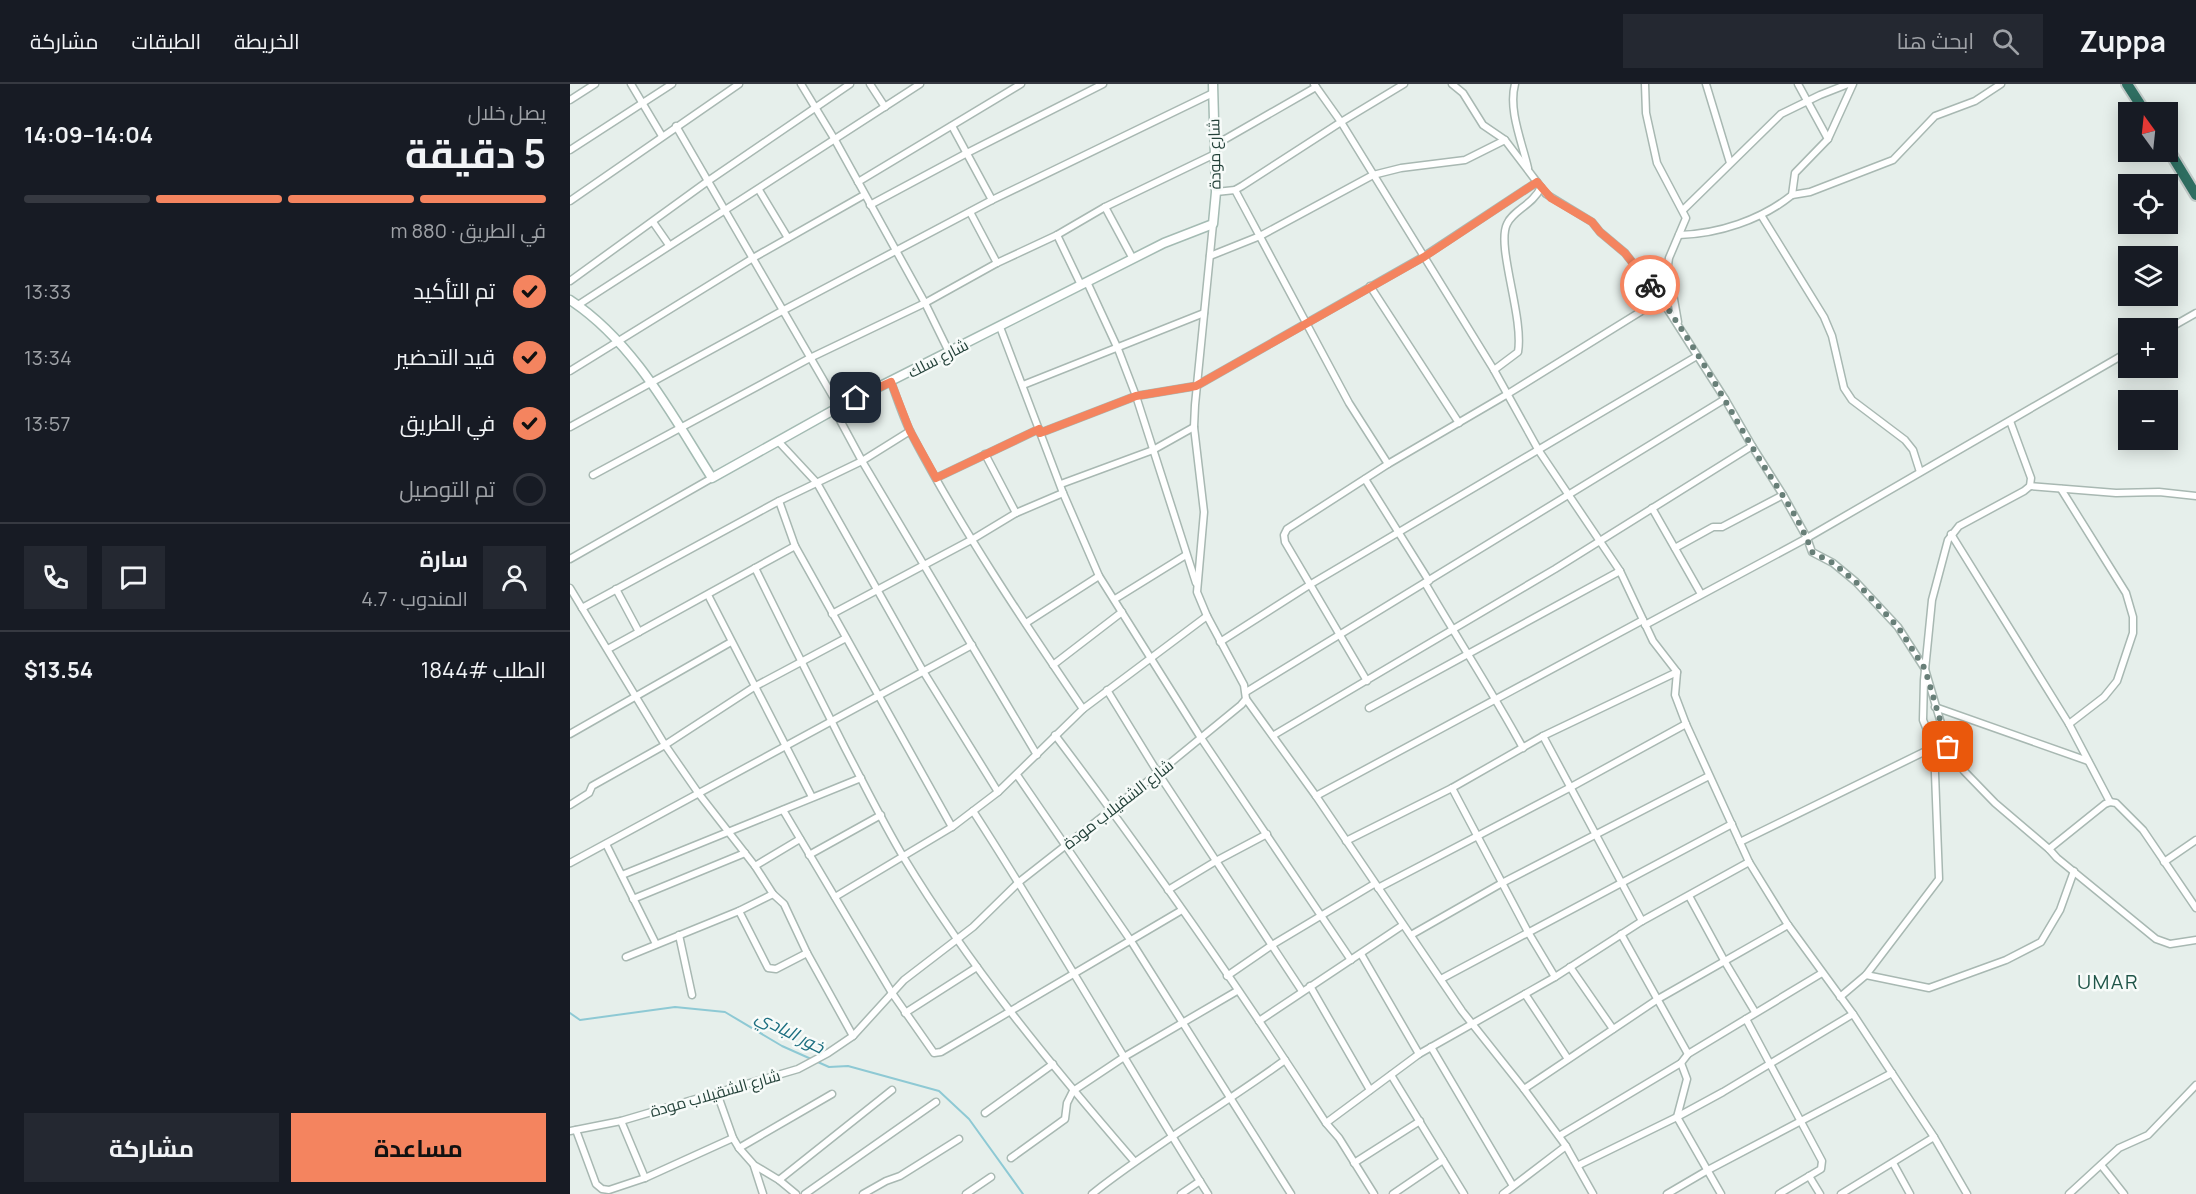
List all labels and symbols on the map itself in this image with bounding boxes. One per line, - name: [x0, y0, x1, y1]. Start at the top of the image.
- north arrow: [2118, 102, 2178, 162]
- street label: شارع مودة: [1202, 118, 1227, 190]
- courier: [1620, 255, 1680, 315]
- street label: شارع سلك: [904, 333, 973, 384]
- pin: [830, 372, 881, 423]
- pin: [1922, 721, 1973, 772]
- street label: شارع الشقيلاب مودة: [1058, 754, 1178, 855]
- district label: UMAR: [2077, 968, 2139, 995]
- water label: خور البادي: [751, 1004, 830, 1062]
- street label: شارع الشقيلاب مودة: [647, 1064, 783, 1123]

